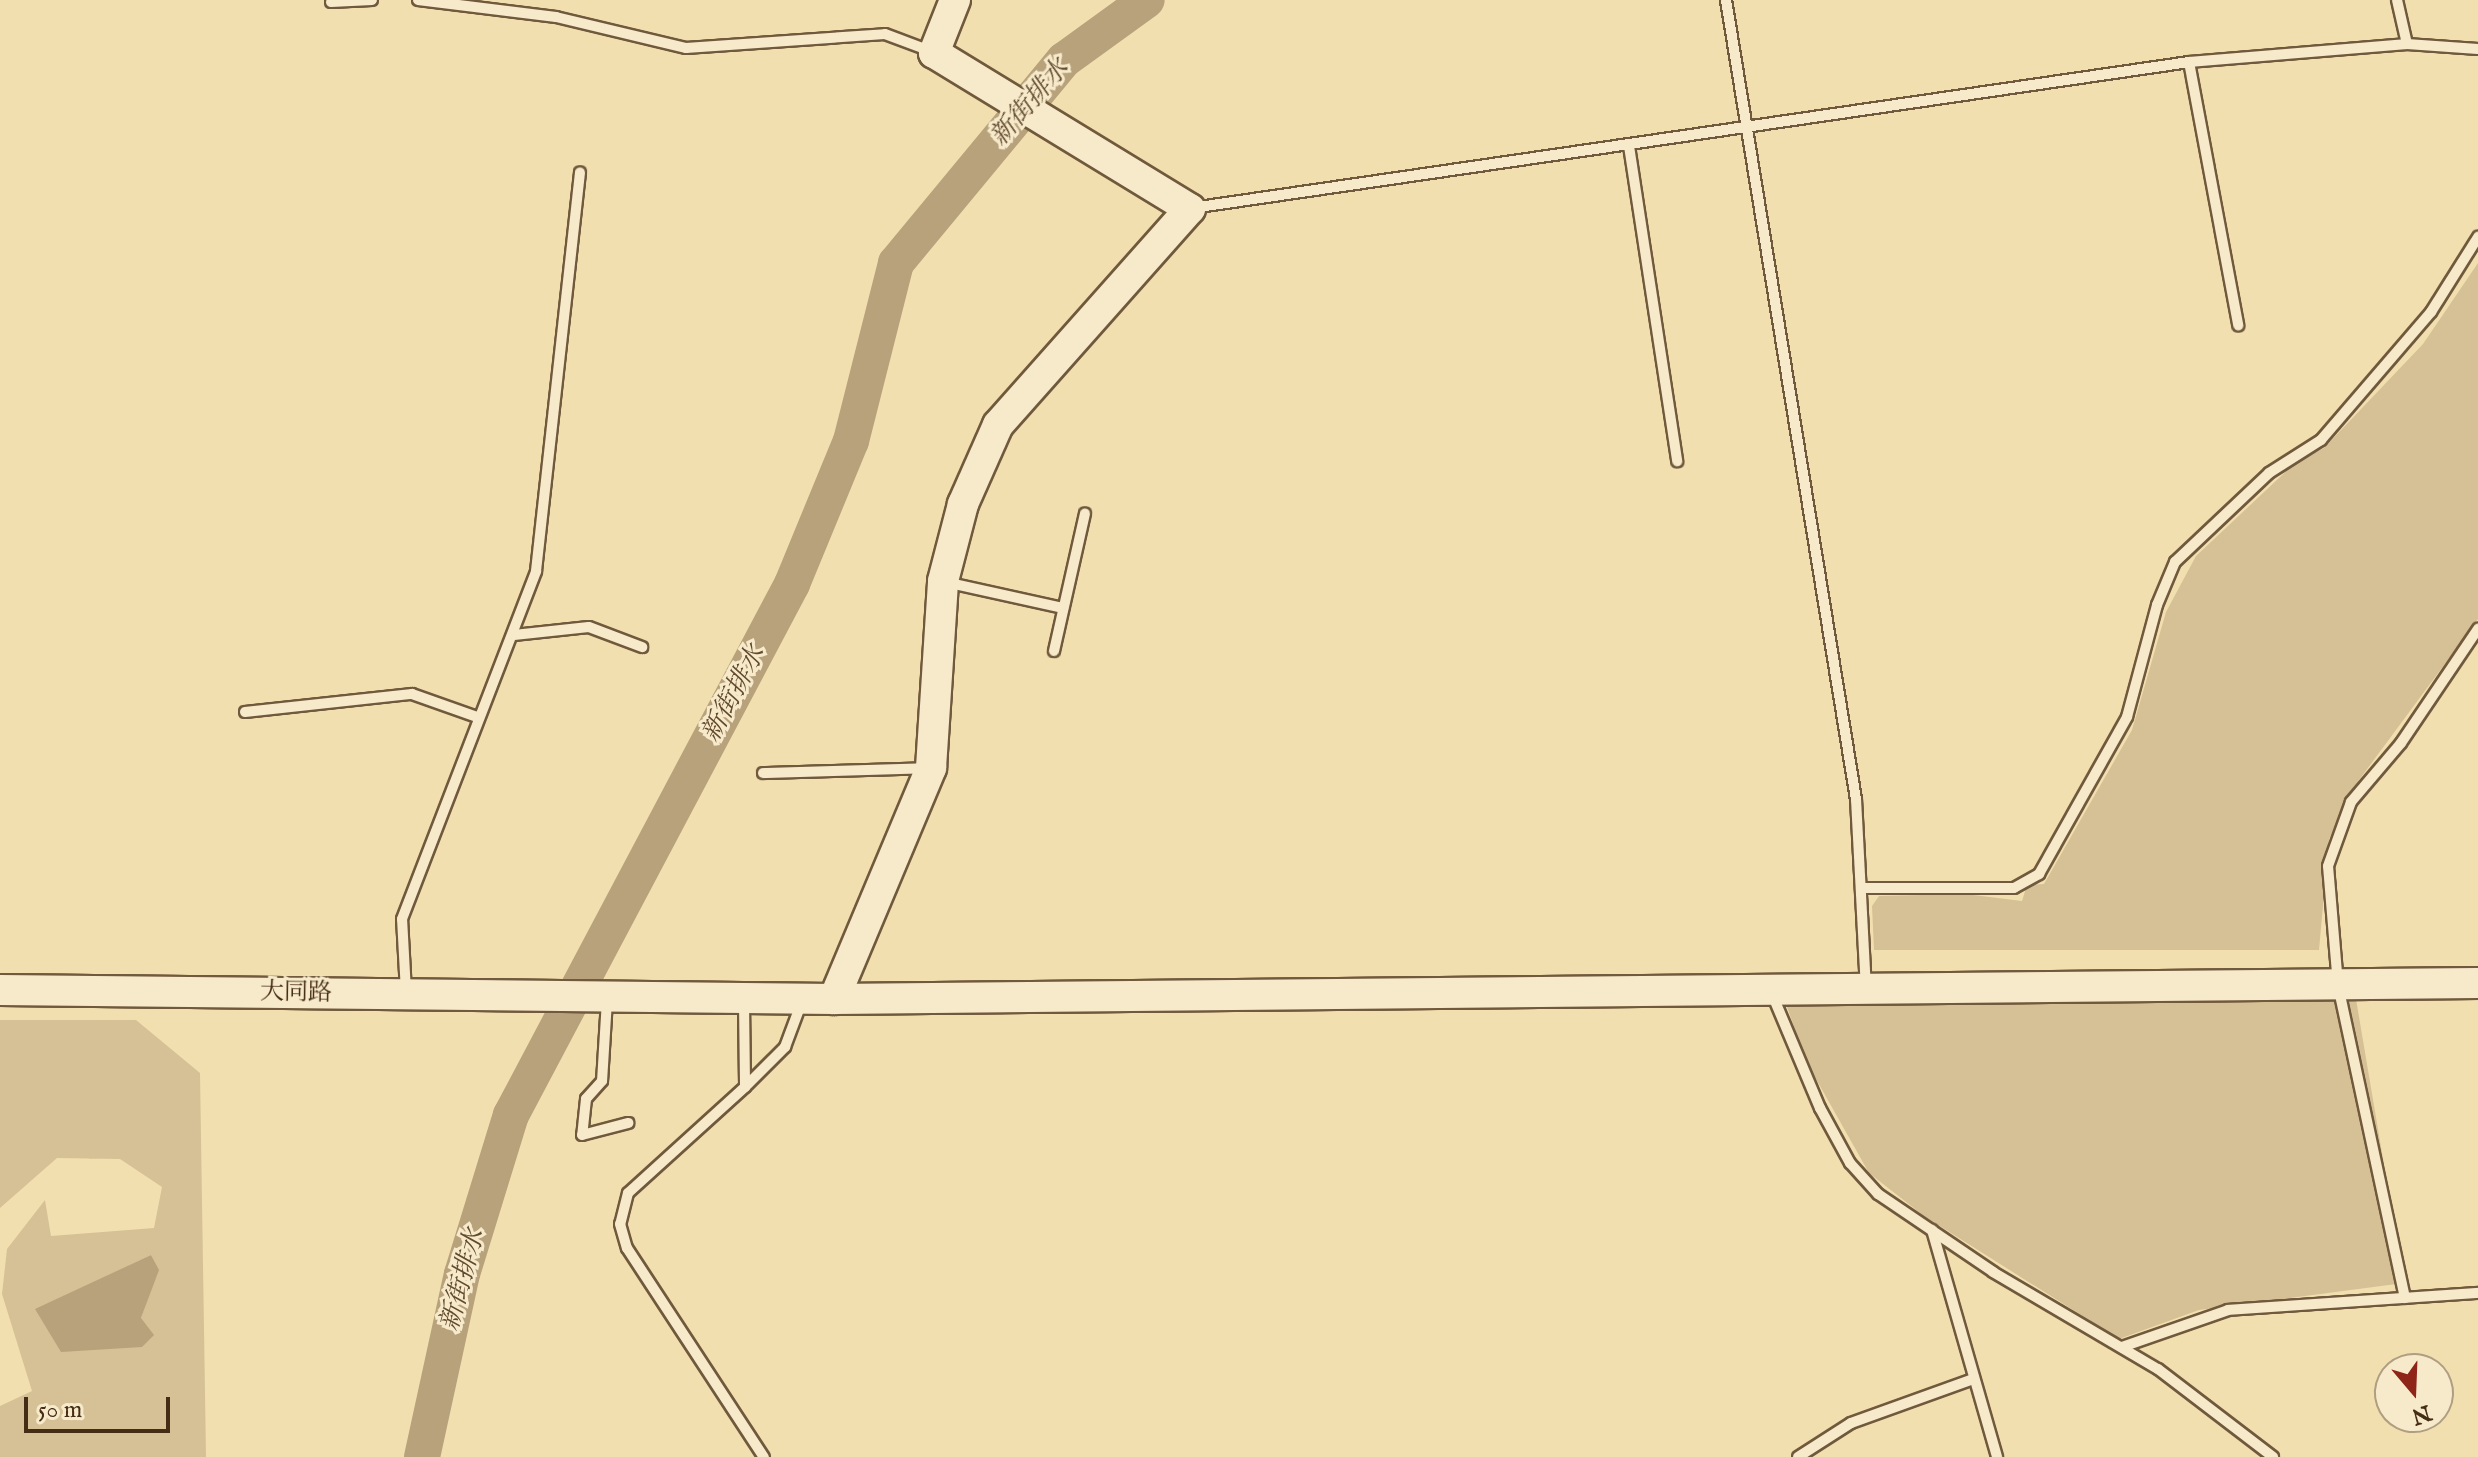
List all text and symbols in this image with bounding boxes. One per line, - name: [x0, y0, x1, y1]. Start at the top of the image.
- water label: 新街排水: [984, 54, 1076, 152]
- water label: 新街排水: [696, 641, 772, 747]
- street label: 大同路: [260, 978, 332, 1008]
- water label: 新街排水: [434, 1226, 492, 1334]
- north arrow: [2374, 1353, 2454, 1433]
- scale bar: [28, 1381, 174, 1431]
- text: 50 m: [38, 1395, 82, 1426]
- text: N: [2408, 1397, 2435, 1430]

